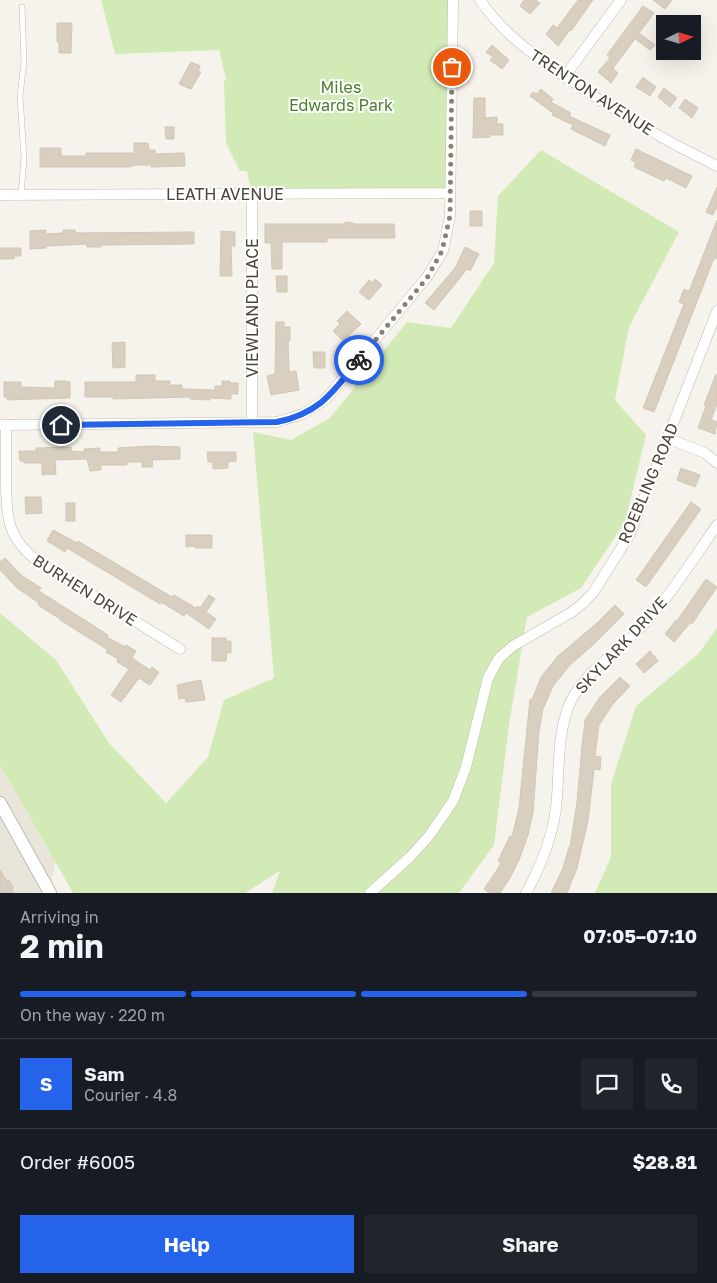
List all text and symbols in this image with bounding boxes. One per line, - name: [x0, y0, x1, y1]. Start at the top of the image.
- north arrow: [656, 15, 701, 60]
- map controls: [656, 15, 701, 60]
- street label: TRENTON AVENUE: [526, 44, 658, 140]
- pin: [431, 46, 473, 88]
- icon: bag: [438, 53, 466, 81]
- park label: Miles Edwards Park: [289, 77, 393, 115]
- street label: LEATH AVENUE: [166, 184, 284, 204]
- street label: VIEWLAND PLACE: [242, 238, 262, 378]
- courier: [334, 335, 384, 385]
- icon: bike: [345, 346, 373, 374]
- pin: [40, 404, 82, 446]
- icon: home: [47, 411, 75, 439]
- street label: ROEBLING ROAD: [614, 420, 682, 546]
- street label: BURHEN DRIVE: [29, 550, 141, 630]
- street label: SKYLARK DRIVE: [571, 592, 671, 698]
- text: Arriving in: [20, 907, 99, 927]
- text: 07:05–07:10: [583, 924, 697, 947]
- text: 2 min: [20, 927, 104, 965]
- text: On the way · 220 m: [20, 1005, 165, 1025]
- button: chat: [581, 1058, 633, 1110]
- button: phone: [645, 1058, 697, 1110]
- text: Sam: [84, 1062, 124, 1085]
- text: S: [40, 1072, 52, 1095]
- text: Courier · 4.8: [84, 1085, 177, 1105]
- text: Order #6005: [20, 1150, 135, 1173]
- text: $28.81: [632, 1150, 697, 1173]
- button: Help: [20, 1215, 354, 1273]
- button: Share: [364, 1215, 697, 1273]

